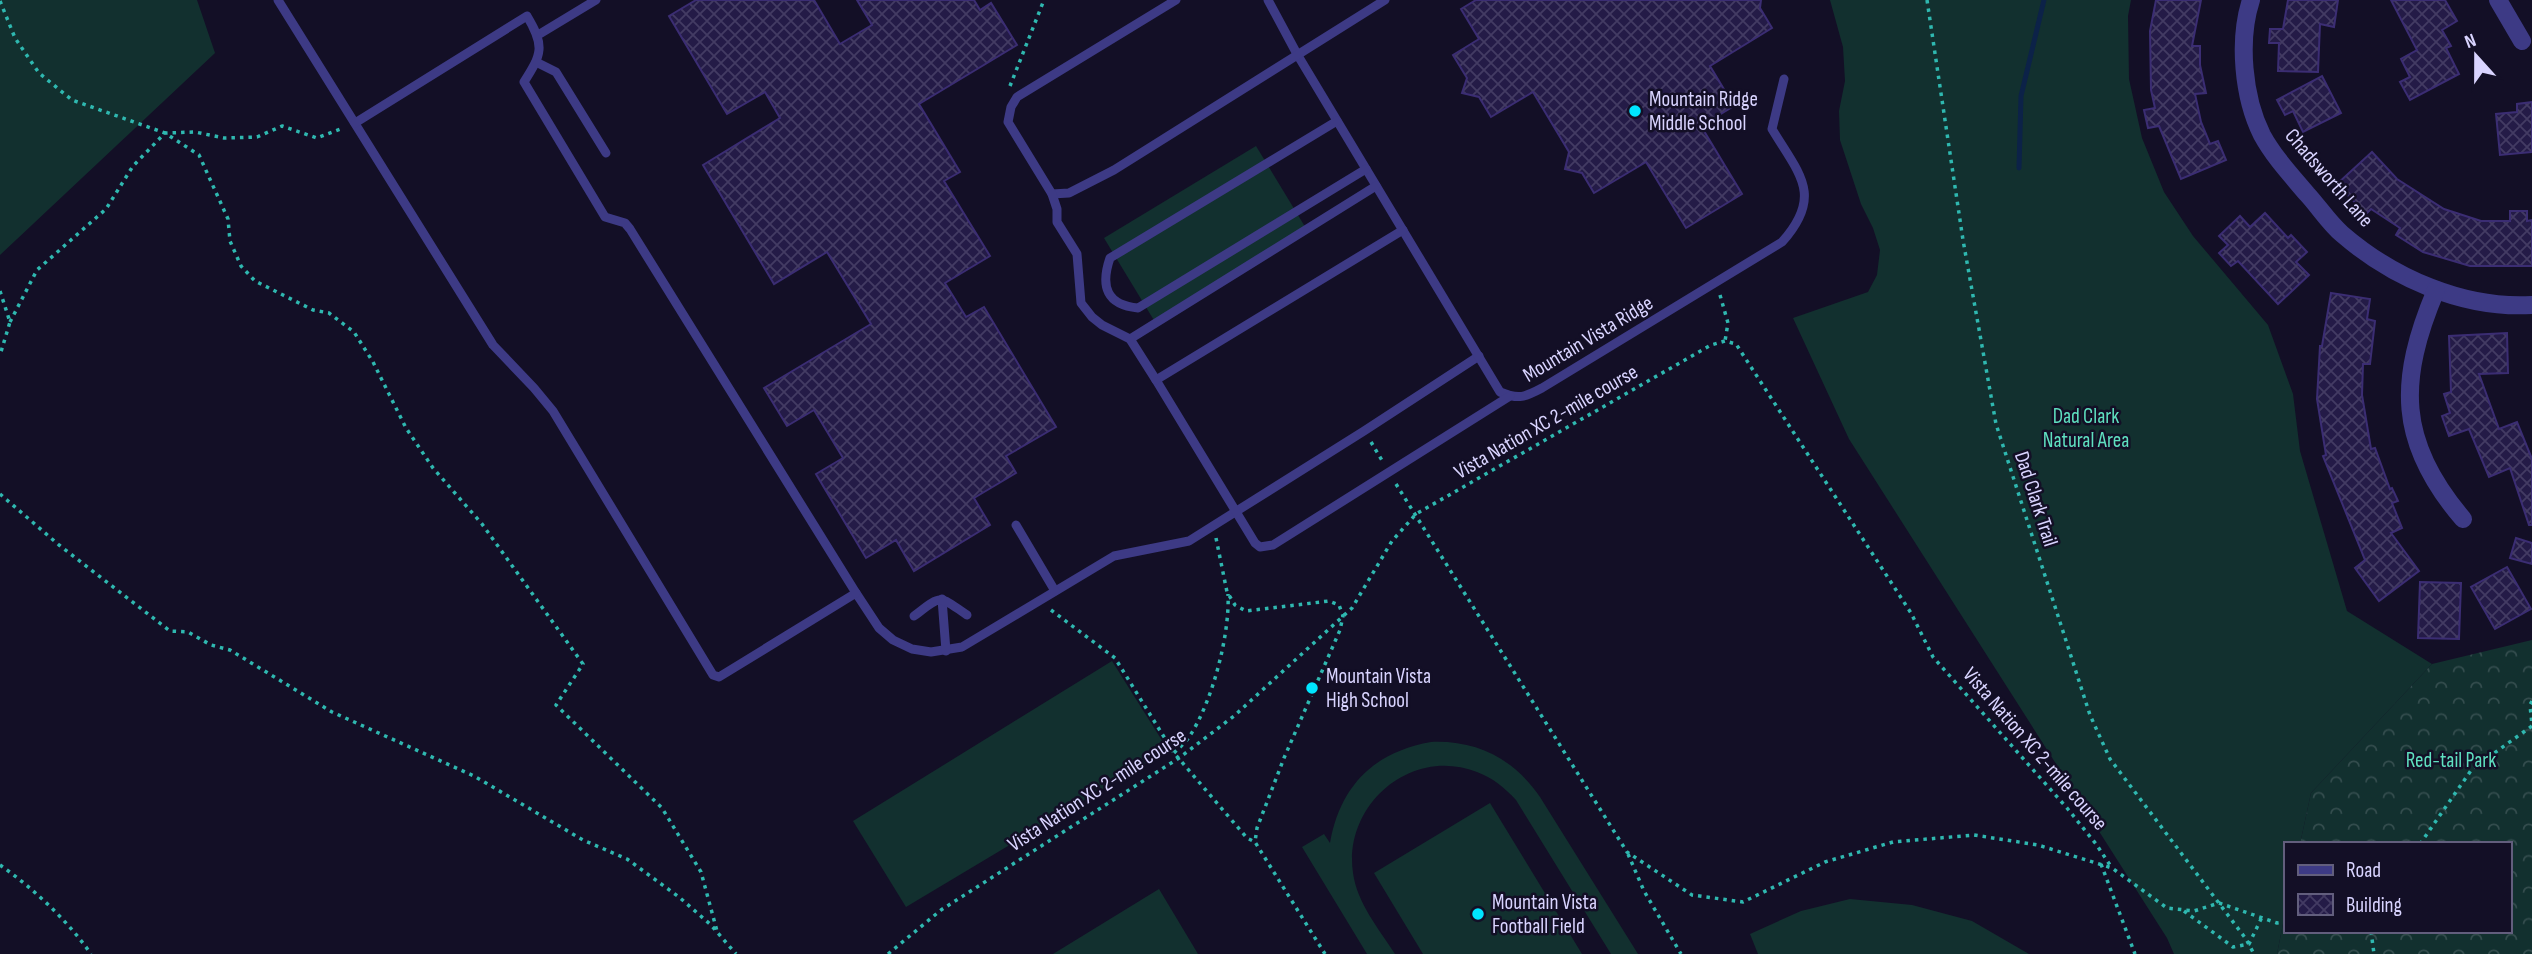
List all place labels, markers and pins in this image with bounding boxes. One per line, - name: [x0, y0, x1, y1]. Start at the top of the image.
- place label: Mountain Ridge Middle School: [1649, 87, 1758, 136]
- marker: Mountain Ridge Middle School: [1627, 103, 1643, 119]
- place label: Mountain Vista High School: [1326, 664, 1431, 713]
- marker: Mountain Vista High School: [1304, 680, 1320, 696]
- place label: Mountain Vista Football Field: [1492, 890, 1597, 939]
- marker: Mountain Vista Football Field: [1470, 906, 1486, 922]

